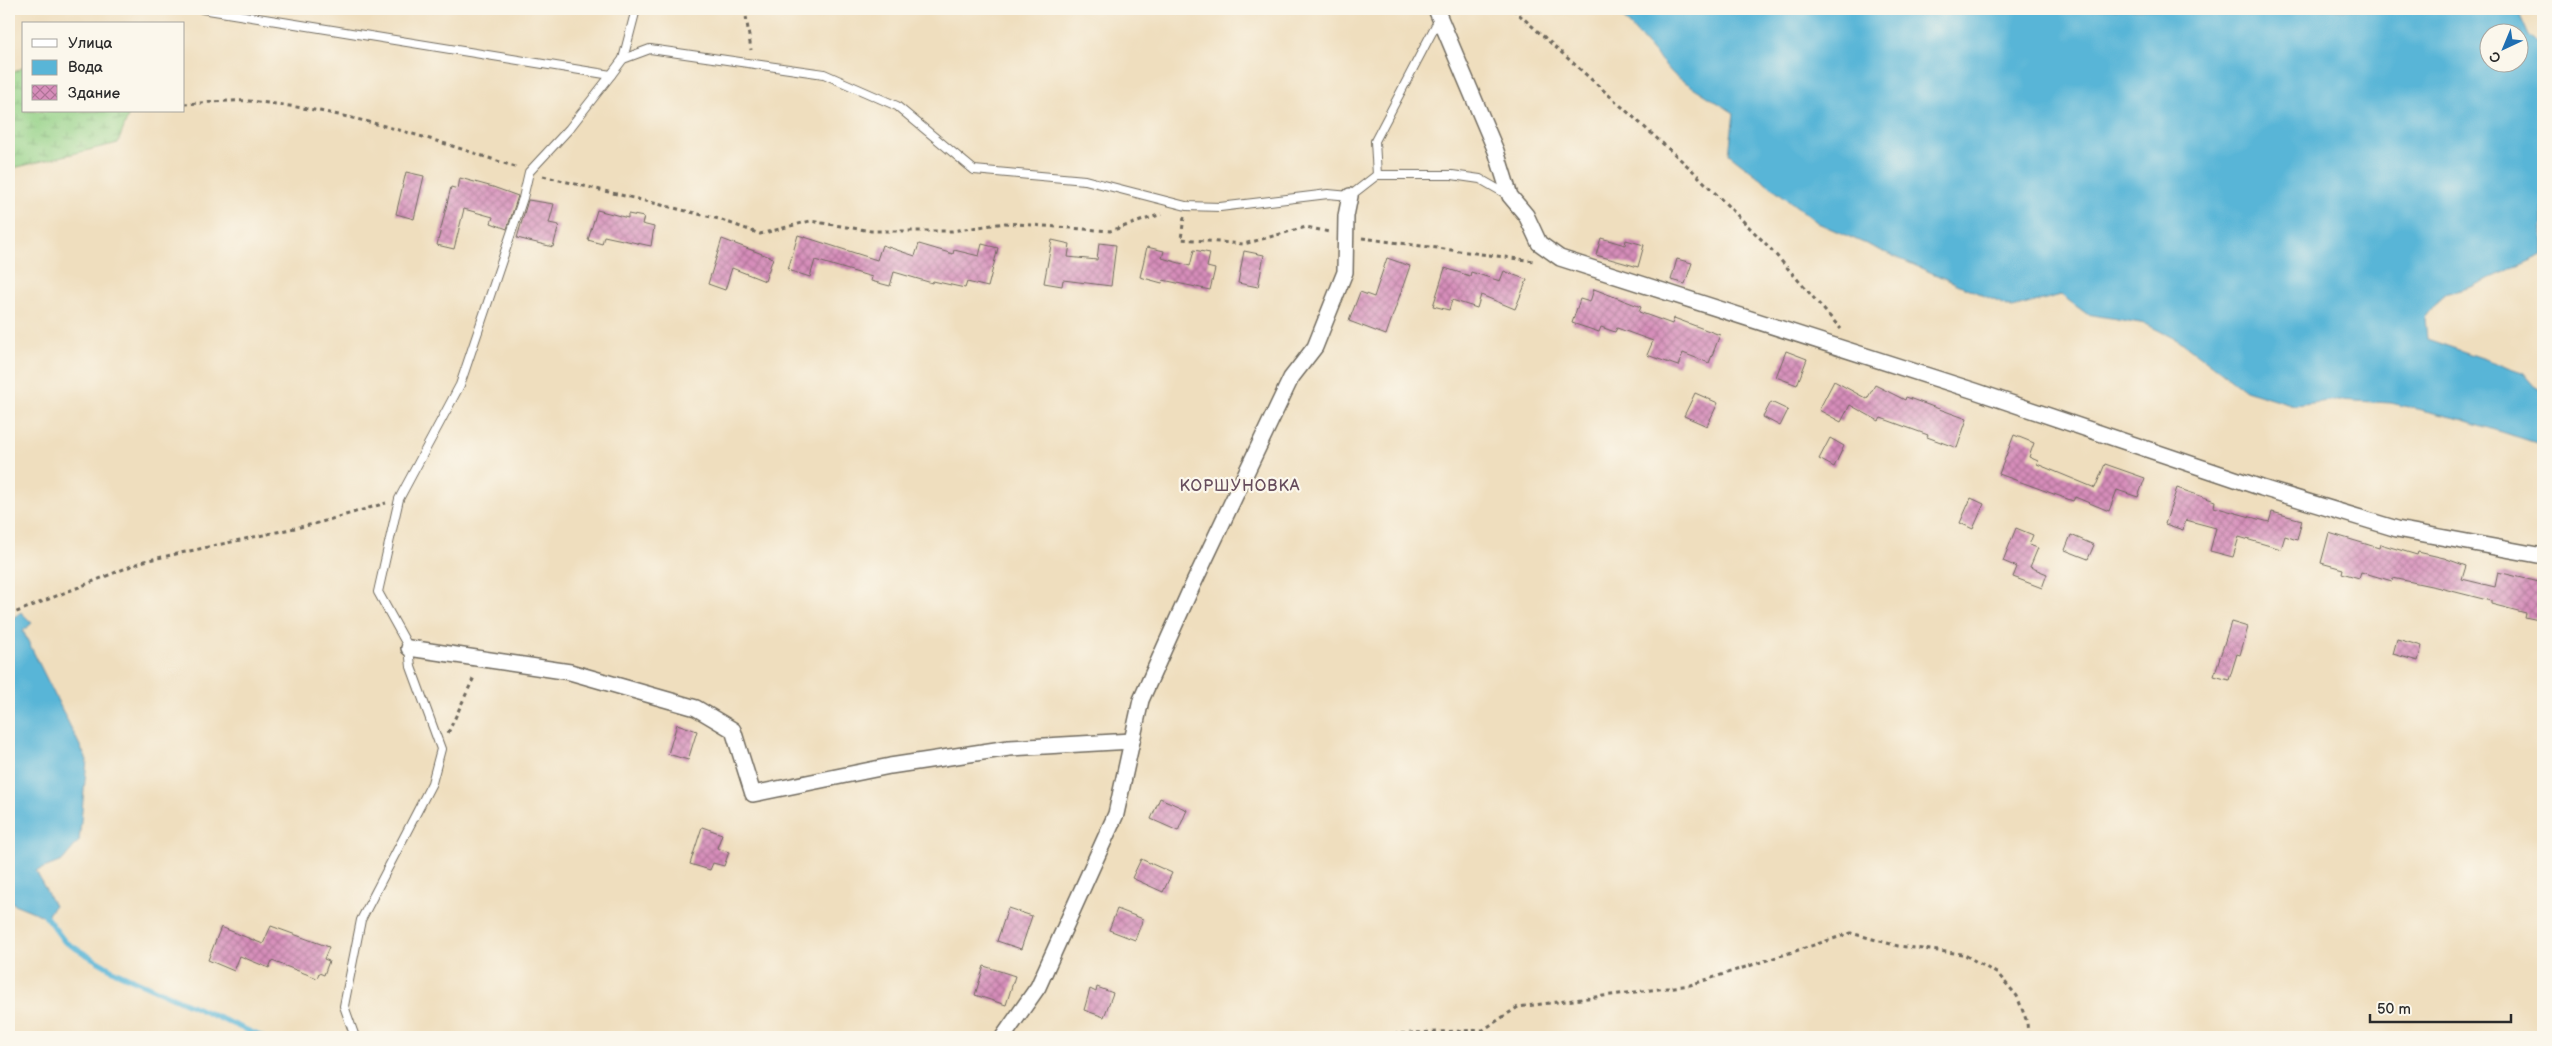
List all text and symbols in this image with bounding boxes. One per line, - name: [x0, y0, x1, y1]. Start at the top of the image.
- legend: [22, 22, 185, 112]
- north arrow: [2480, 22, 2530, 72]
- text: Улица: [68, 34, 113, 53]
- text: С: [2486, 47, 2505, 66]
- text: Вода: [68, 58, 103, 77]
- text: Здание: [68, 84, 120, 103]
- district label: КОРШУНОВКА: [1179, 477, 1301, 496]
- scale bar: [2370, 991, 2511, 1023]
- text: 50 m: [2377, 1000, 2411, 1019]

